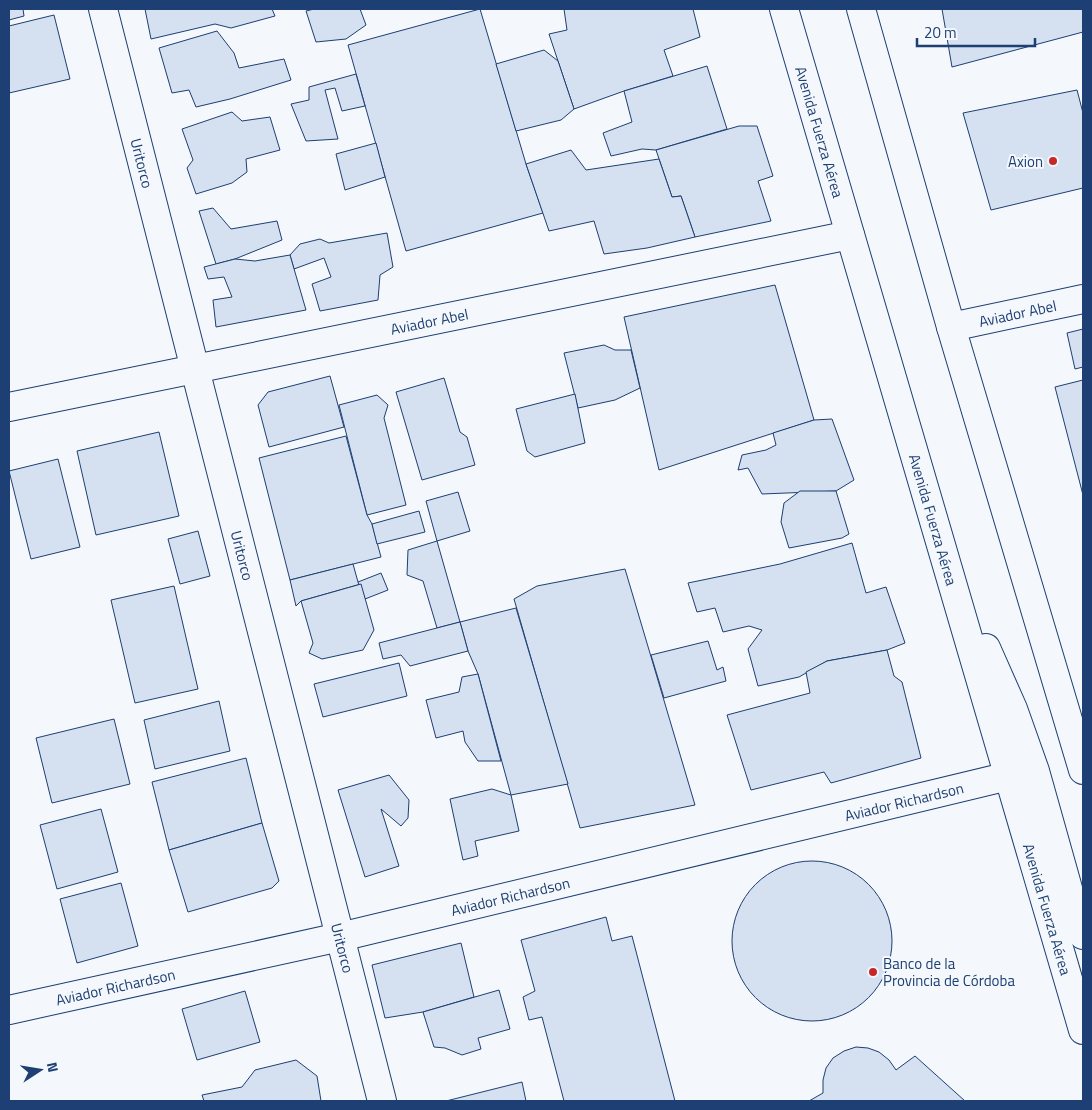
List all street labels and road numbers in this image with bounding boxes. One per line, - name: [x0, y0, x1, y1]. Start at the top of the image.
- street label: Avenida Fuerza Aérea: [790, 63, 850, 201]
- street label: Uritorco: [125, 136, 160, 191]
- street label: Aviador Abel: [977, 293, 1059, 332]
- street label: Aviador Abel: [388, 302, 470, 340]
- street label: Avenida Fuerza Aérea: [903, 451, 964, 589]
- street label: Uritorco: [225, 528, 260, 583]
- street label: Aviador Richardson: [842, 776, 966, 827]
- street label: Avenida Fuerza Aérea: [1017, 841, 1078, 978]
- street label: Aviador Richardson: [448, 871, 572, 921]
- street label: Uritorco: [325, 920, 360, 975]
- street label: Aviador Richardson: [54, 962, 177, 1011]

